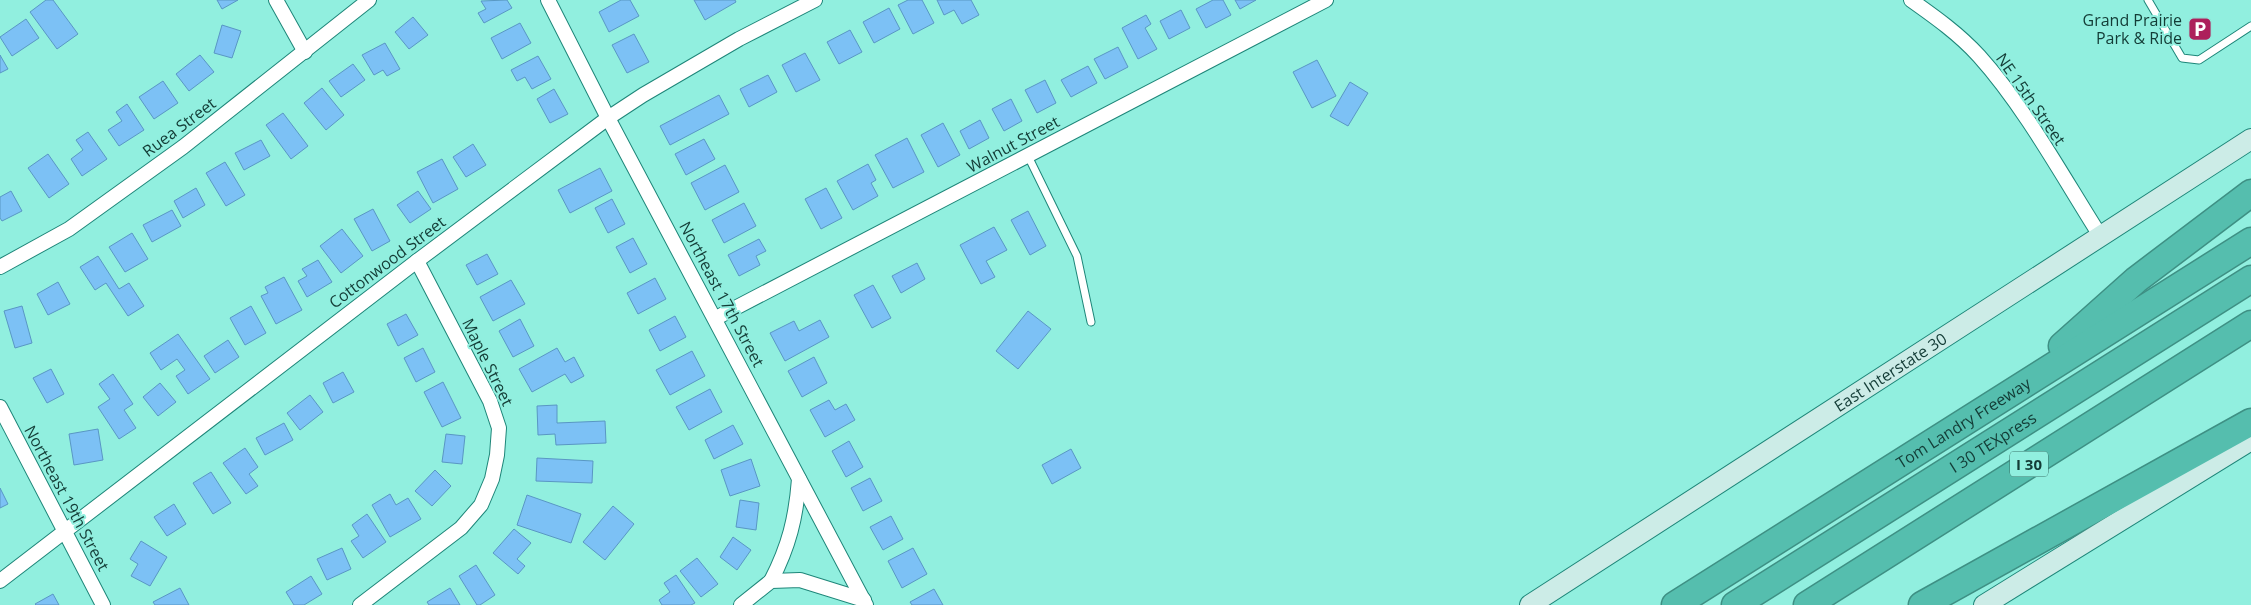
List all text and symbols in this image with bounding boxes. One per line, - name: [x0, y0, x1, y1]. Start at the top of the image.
- place label: Grand Prairie Park & Ride: [2083, 9, 2182, 49]
- parking icon: Grand Prairie Park & Ride: [2187, 16, 2213, 42]
- street label: NE 15th Street: [1991, 49, 2071, 150]
- street label: Ruea Street: [138, 92, 220, 162]
- street label: Walnut Street: [963, 110, 1063, 178]
- street label: Cottonwood Street: [324, 211, 450, 313]
- street label: Northeast 17th Street: [674, 217, 770, 371]
- street label: Maple Street: [457, 315, 519, 410]
- street label: East Interstate 30: [1830, 328, 1951, 417]
- street label: Tom Landry Freeway: [1892, 372, 2036, 474]
- street label: I 30 TEXpress: [1946, 408, 2040, 476]
- street label: Northeast 19th Street: [19, 421, 115, 575]
- road number: I 30: [2010, 452, 2048, 476]

